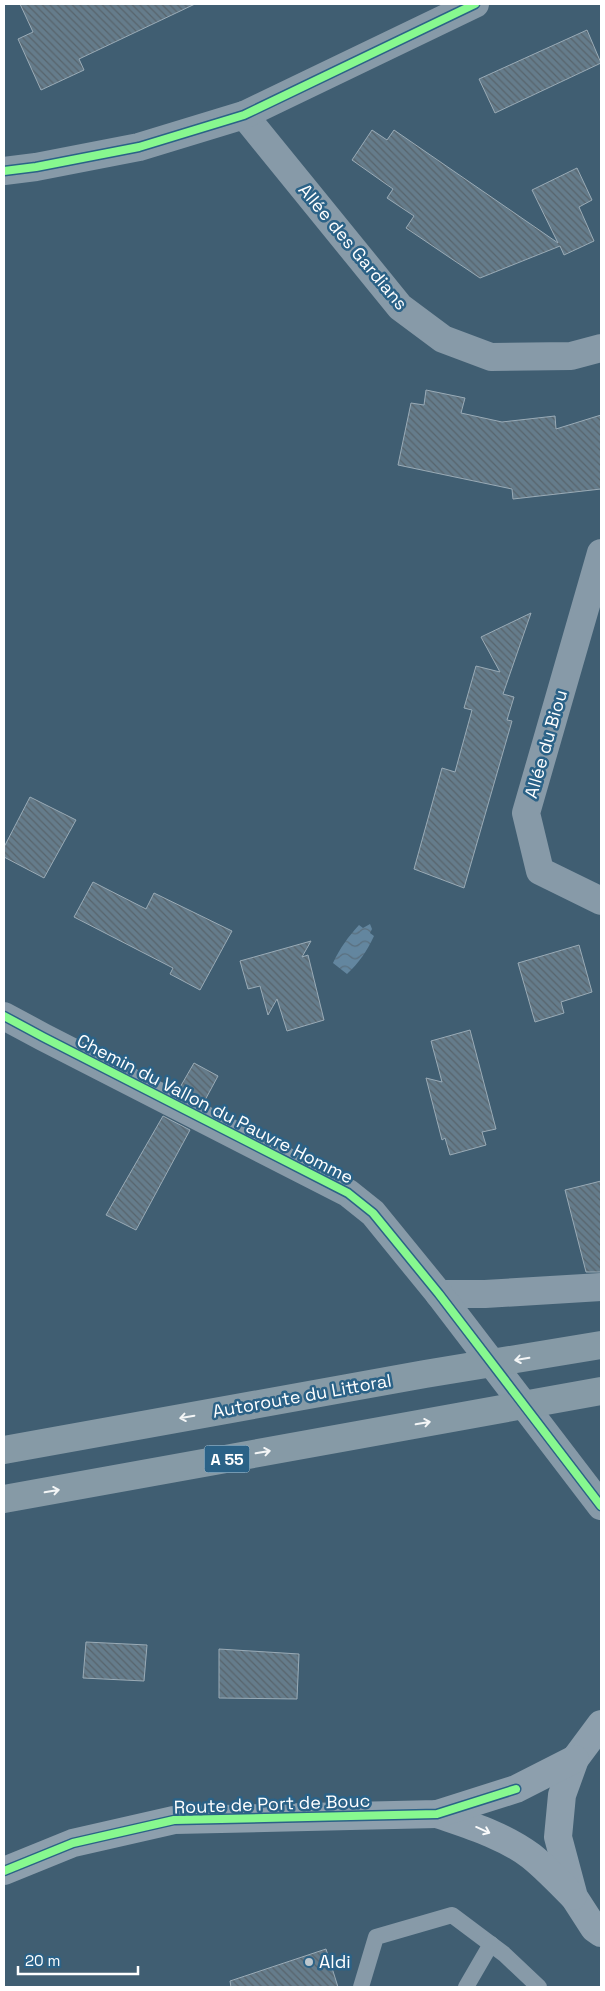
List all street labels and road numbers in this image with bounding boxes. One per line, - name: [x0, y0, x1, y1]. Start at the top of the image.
- street label: Allée des Gardians: [294, 179, 413, 315]
- street label: Allée du Biou: [519, 687, 572, 801]
- street label: Chemin du Vallon du Pauvre Homme: [73, 1029, 357, 1189]
- street label: Autoroute du Littoral: [211, 1368, 393, 1423]
- road number: A 55: [204, 1446, 250, 1472]
- street label: Route de Port de Bouc: [173, 1789, 371, 1818]

